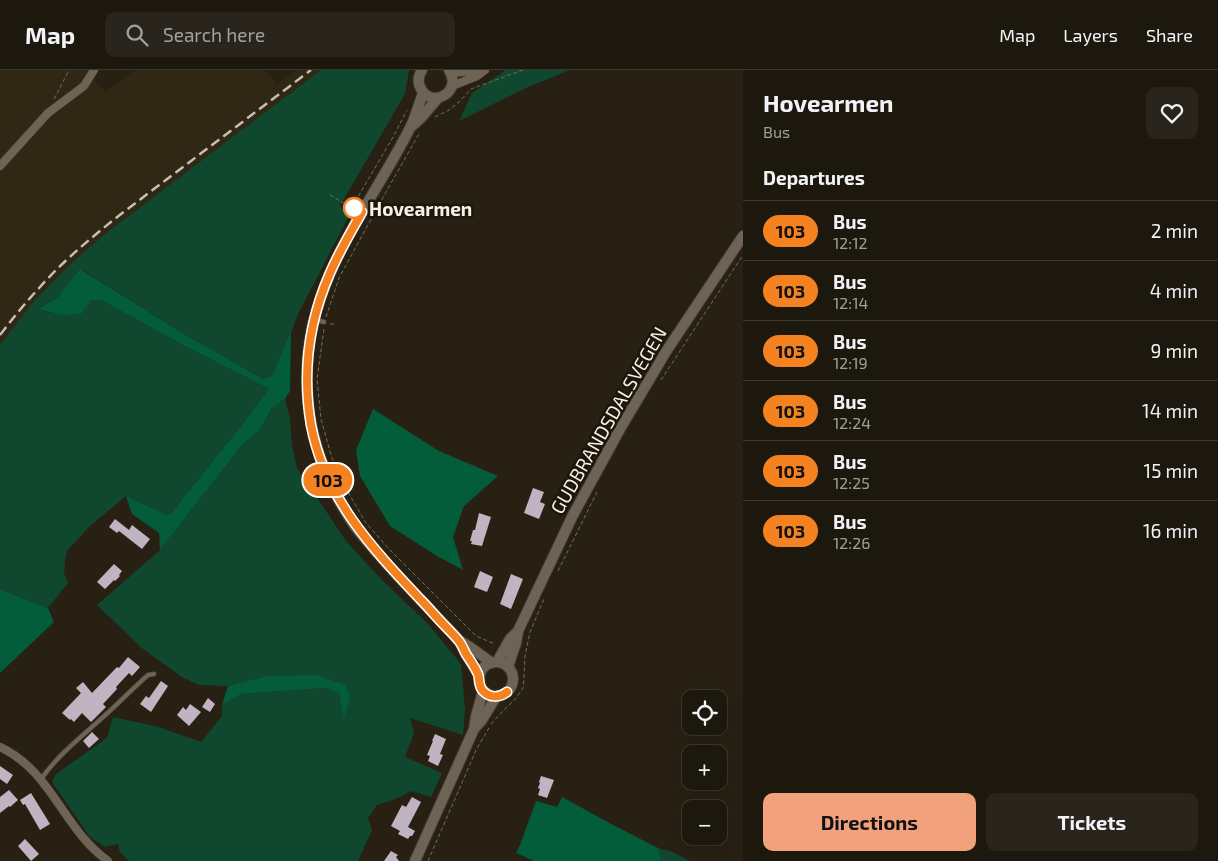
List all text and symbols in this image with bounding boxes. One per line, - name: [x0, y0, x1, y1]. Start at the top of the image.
- search box: [105, 12, 455, 57]
- text: Map: [25, 20, 75, 49]
- icon: search: [123, 21, 151, 49]
- text: Search here: [163, 23, 265, 46]
- text: Map: [999, 24, 1035, 46]
- text: Layers: [1063, 24, 1118, 46]
- text: Share: [1146, 24, 1193, 46]
- button: heart: [1146, 87, 1198, 139]
- text: Hovearmen: [763, 88, 893, 117]
- text: Bus: [763, 122, 790, 141]
- text: Departures: [763, 166, 865, 189]
- marker: Hovearmen: [343, 197, 365, 219]
- place label: Hovearmen: [369, 197, 472, 220]
- text: Bus: [833, 210, 867, 233]
- text: 2 min: [1151, 219, 1198, 242]
- text: 103: [776, 220, 805, 242]
- text: 12:12: [833, 233, 868, 252]
- text: Bus: [833, 270, 867, 293]
- text: 4 min: [1150, 279, 1198, 302]
- text: 103: [776, 280, 805, 302]
- text: 12:14: [833, 293, 868, 312]
- street label: GUDBRANDSDALSVEGEN: [545, 322, 671, 518]
- text: Bus: [833, 330, 867, 353]
- text: 9 min: [1150, 339, 1198, 362]
- text: 103: [776, 340, 805, 362]
- text: 12:19: [833, 353, 868, 372]
- text: Bus: [833, 390, 867, 413]
- text: 14 min: [1142, 399, 1198, 422]
- text: 103: [776, 400, 805, 422]
- text: 12:24: [833, 413, 871, 432]
- text: Bus: [833, 450, 867, 473]
- text: 15 min: [1144, 459, 1198, 482]
- text: 103: [776, 460, 805, 482]
- line badge: 103: [299, 464, 357, 496]
- text: 103: [313, 469, 343, 491]
- text: 12:25: [833, 473, 870, 492]
- text: Bus: [833, 510, 867, 533]
- text: 16 min: [1143, 519, 1198, 542]
- text: 103: [776, 520, 805, 542]
- text: 12:26: [833, 533, 870, 552]
- map controls: [682, 690, 727, 845]
- button: locate: [682, 690, 727, 735]
- button: +: [682, 745, 727, 790]
- button: Directions: [763, 793, 976, 851]
- button: Tickets: [986, 793, 1198, 851]
- button: −: [682, 800, 727, 845]

